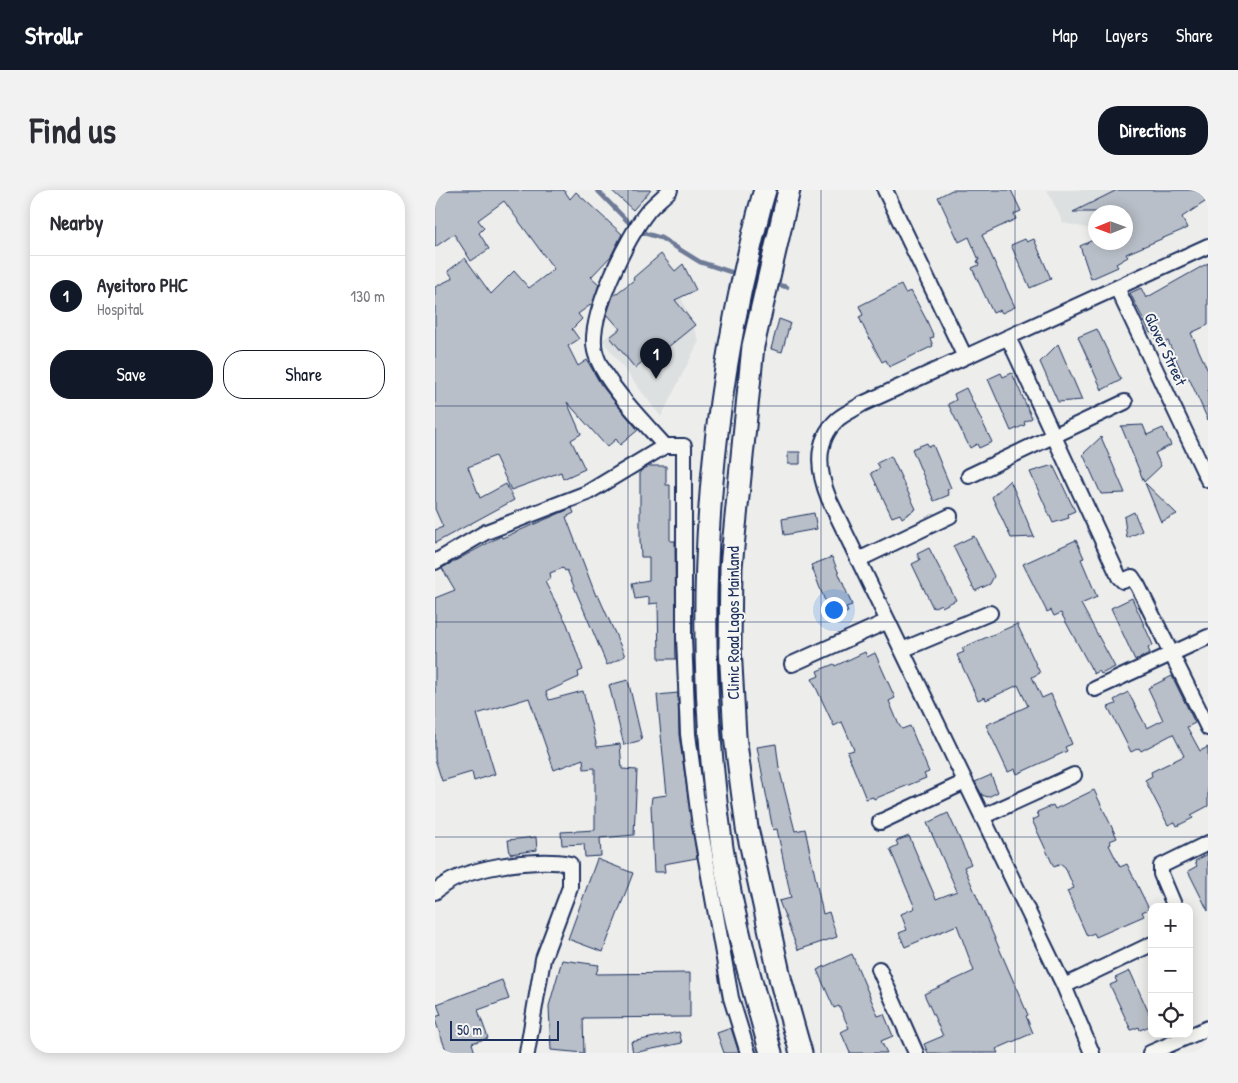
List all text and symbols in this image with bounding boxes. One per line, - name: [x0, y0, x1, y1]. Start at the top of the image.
- text: Strollr: [25, 19, 83, 51]
- text: Map: [1052, 23, 1078, 48]
- text: Layers: [1106, 23, 1148, 48]
- text: Share: [1176, 23, 1213, 48]
- button: Directions: [1098, 106, 1208, 155]
- text: Find us: [30, 107, 116, 154]
- north arrow: [1088, 205, 1133, 250]
- text: Nearby: [50, 208, 103, 237]
- text: Ayeitoro PHC: [97, 272, 188, 298]
- text: 1: [63, 285, 69, 307]
- text: 130 m: [350, 285, 385, 307]
- text: Hospital: [97, 298, 144, 320]
- street label: Glover Street: [1139, 309, 1193, 390]
- pin: 1: [640, 338, 672, 379]
- button: Save: [50, 350, 213, 399]
- button: Share: [223, 350, 385, 399]
- street label: Clinic Road Lagos Mainland: [722, 546, 744, 700]
- your location: [821, 597, 847, 623]
- map controls: [1148, 903, 1193, 1038]
- button: +: [1148, 903, 1193, 948]
- button: −: [1148, 948, 1193, 993]
- button: locate: [1148, 993, 1193, 1038]
- scale bar: [450, 1018, 559, 1041]
- text: 50 m: [457, 1020, 482, 1039]

